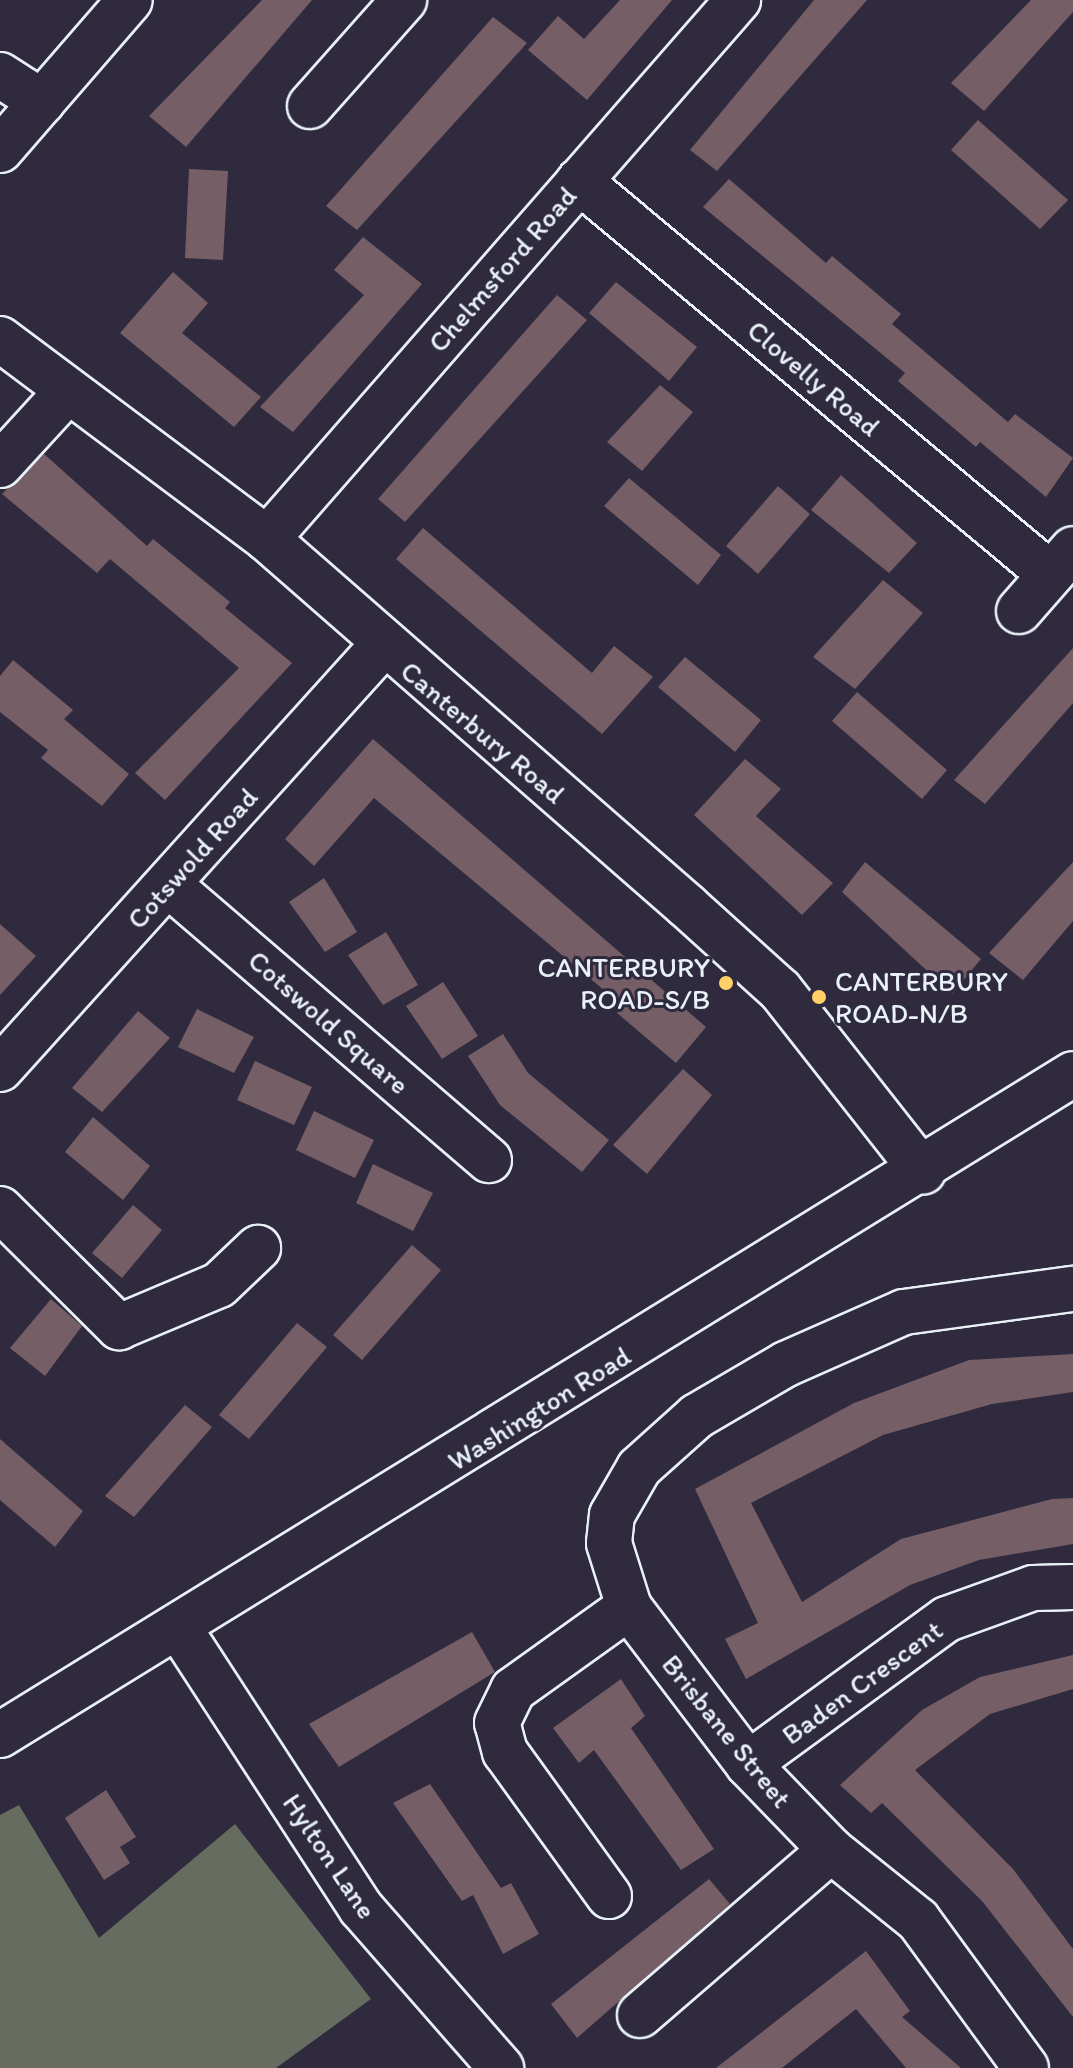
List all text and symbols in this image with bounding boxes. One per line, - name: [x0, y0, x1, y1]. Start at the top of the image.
- street label: Chelmsford Road: [421, 179, 583, 359]
- street label: Clovelly Road: [741, 313, 887, 443]
- street label: Canterbury Road: [394, 654, 572, 810]
- street label: Cotswold Road: [120, 781, 264, 935]
- street label: Cotswold Square: [242, 943, 416, 1101]
- place label: CANTERBURY ROAD-S/B: [537, 950, 710, 1016]
- place label: CANTERBURY ROAD-N/B: [835, 964, 1008, 1030]
- marker: CANTERBURY ROAD-S/B: [717, 974, 735, 992]
- marker: CANTERBURY ROAD-N/B: [810, 988, 828, 1006]
- street label: Washington Road: [442, 1338, 636, 1478]
- street label: Baden Crescent: [775, 1613, 949, 1751]
- street label: Brisbane Street: [655, 1648, 799, 1814]
- street label: Hylton Lane: [275, 1786, 385, 1926]

